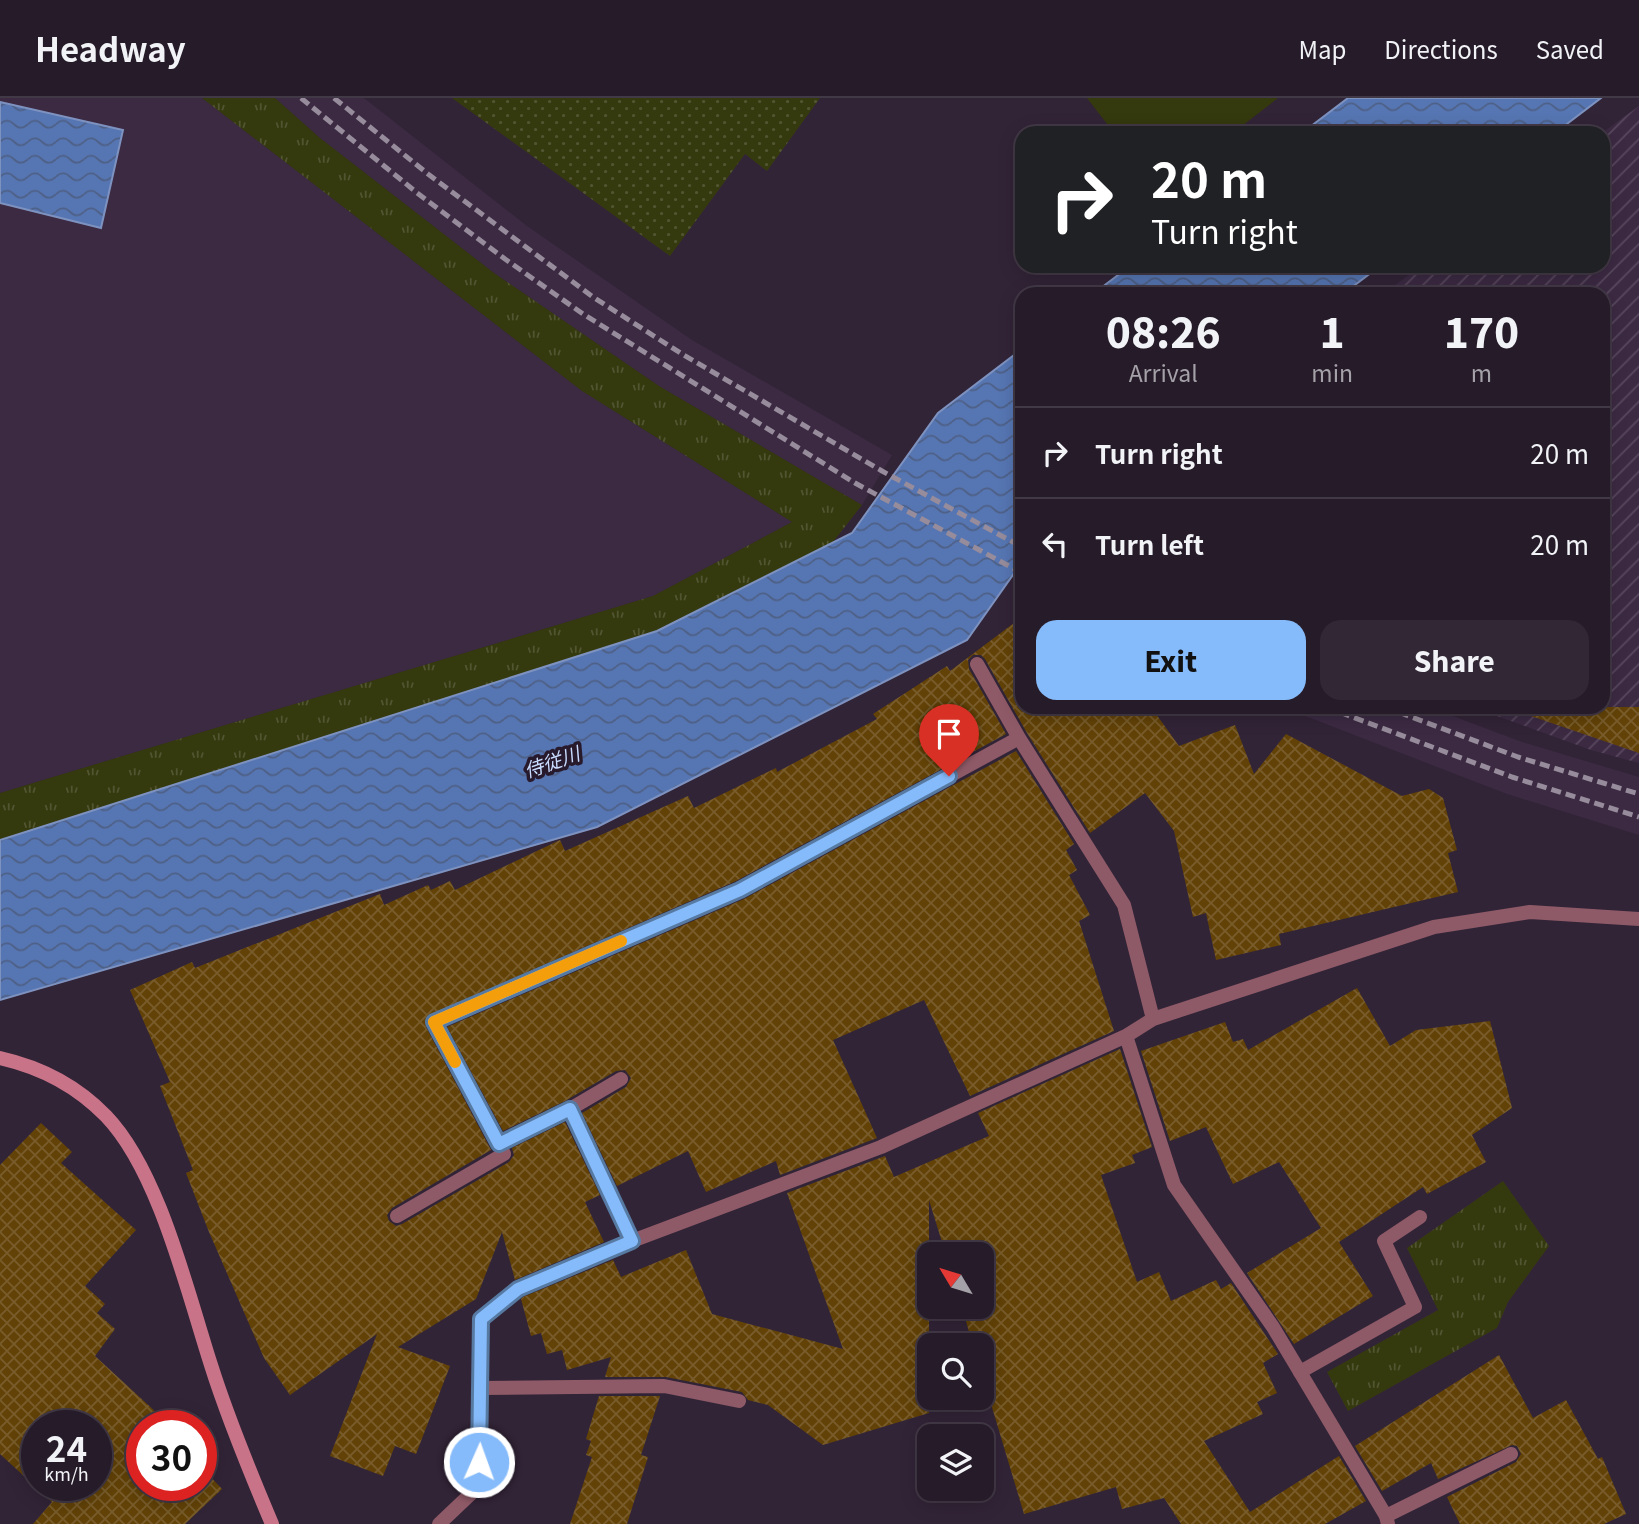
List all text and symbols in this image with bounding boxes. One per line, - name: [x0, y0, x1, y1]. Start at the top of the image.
- text: Headway: [35, 24, 186, 72]
- text: Map: [1298, 31, 1346, 66]
- text: Directions: [1384, 31, 1498, 66]
- text: Saved: [1536, 31, 1604, 66]
- text: 20 m: [1151, 141, 1267, 212]
- icon: right: [1036, 154, 1127, 245]
- text: Turn right: [1151, 207, 1298, 253]
- text: 08:26: [1106, 299, 1221, 360]
- text: 1: [1320, 299, 1345, 360]
- text: 170: [1444, 299, 1519, 360]
- text: Arrival: [1129, 355, 1198, 389]
- text: min: [1311, 355, 1353, 389]
- text: m: [1471, 355, 1492, 389]
- icon: right: [1036, 434, 1074, 472]
- text: Turn right: [1095, 434, 1223, 471]
- text: 20 m: [1530, 434, 1589, 471]
- icon: left: [1036, 525, 1074, 563]
- text: Turn left: [1095, 525, 1204, 562]
- text: 20 m: [1530, 525, 1589, 562]
- button: Exit: [1036, 620, 1306, 700]
- button: Share: [1320, 620, 1589, 700]
- pin: [919, 704, 979, 776]
- icon: arrive: [930, 715, 968, 753]
- water label: 侍従川: [520, 738, 585, 783]
- north arrow: [917, 1242, 994, 1320]
- map controls: [917, 1242, 994, 1501]
- button: search: [917, 1333, 994, 1410]
- speed limit sign: 30: [126, 1410, 217, 1501]
- text: 24: [46, 1421, 87, 1472]
- button: layers: [917, 1424, 994, 1501]
- position arrow: [442, 1425, 516, 1499]
- text: km/h: [44, 1460, 89, 1486]

